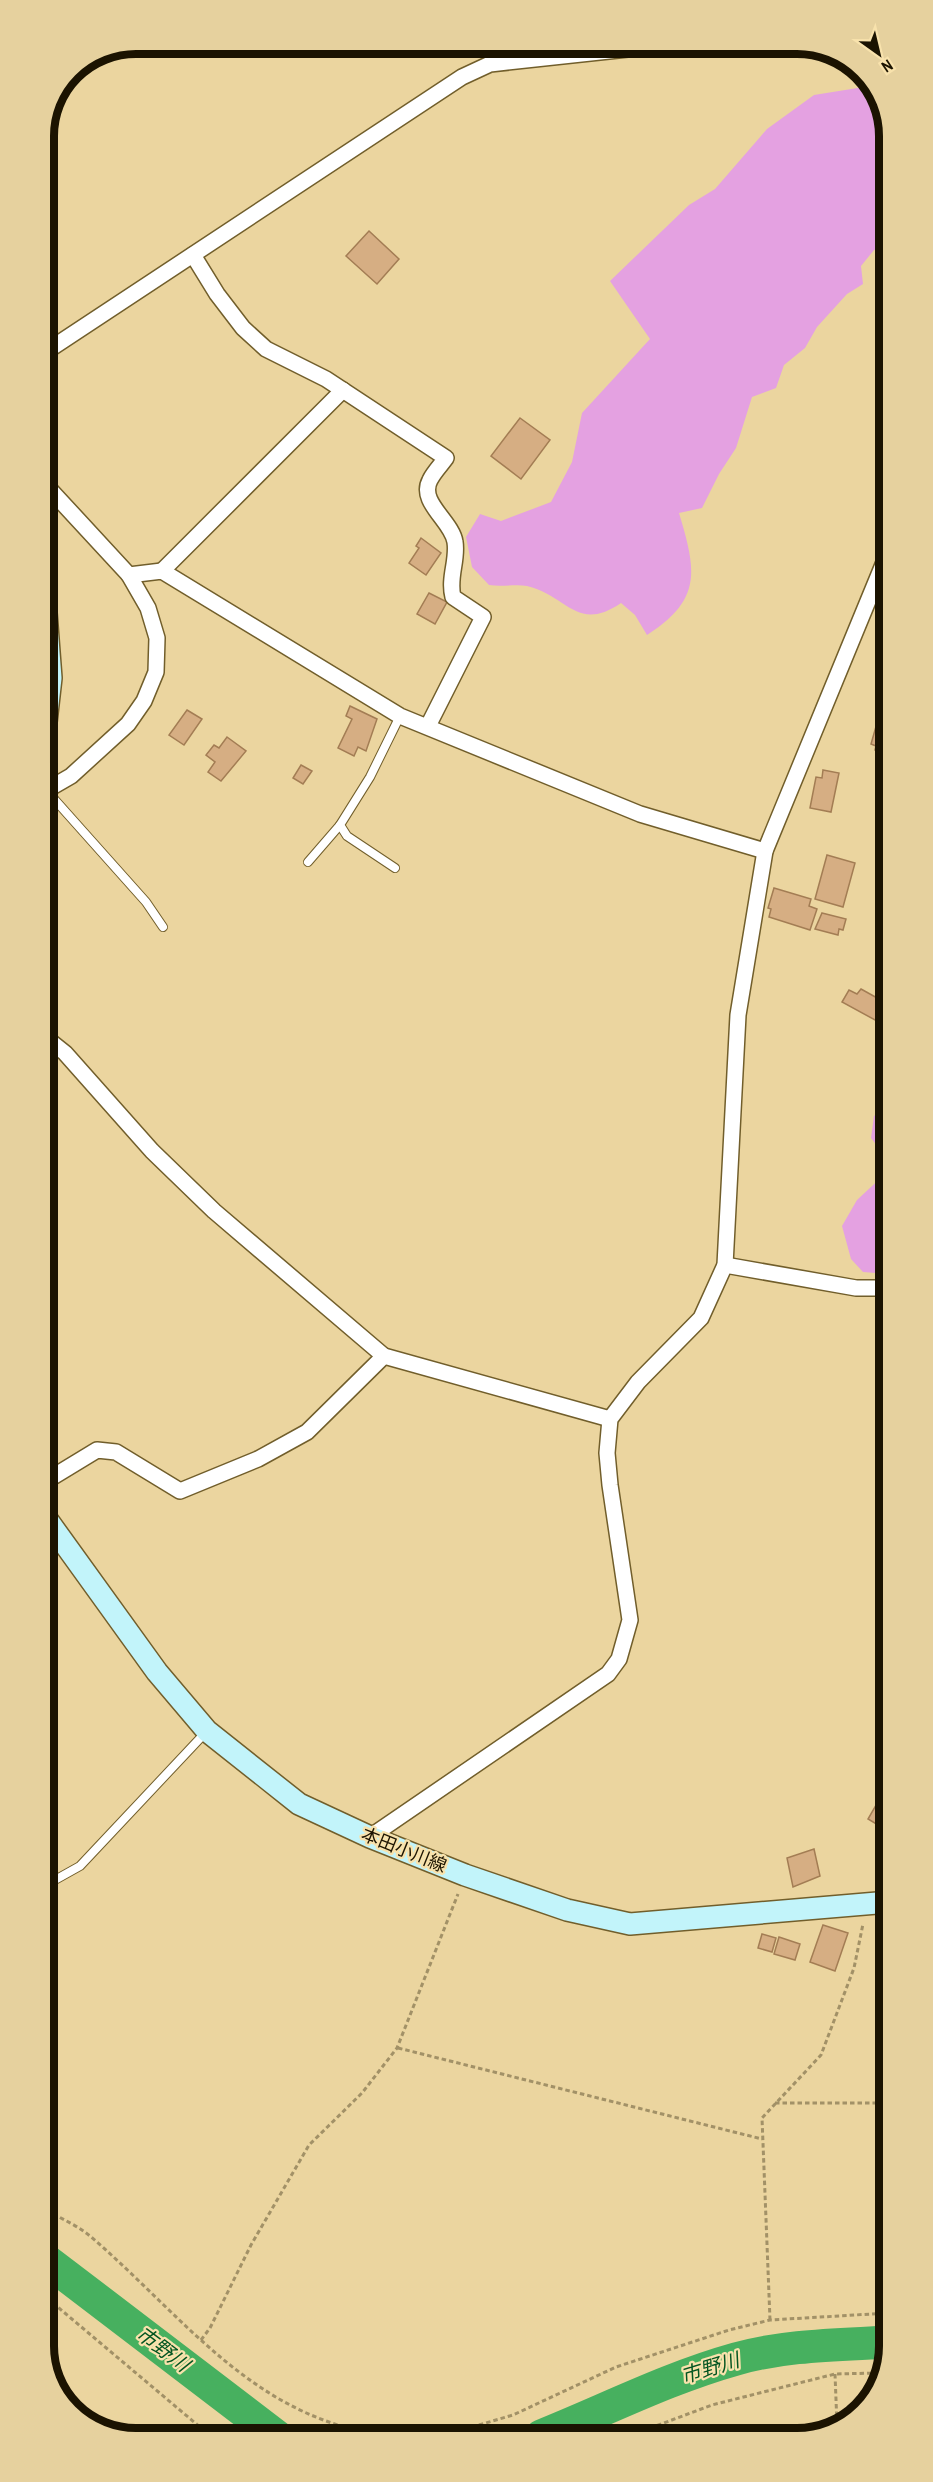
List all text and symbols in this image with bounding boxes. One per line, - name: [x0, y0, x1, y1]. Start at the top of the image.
- north arrow: [849, 24, 909, 84]
- text: N: [877, 55, 897, 78]
- street label: 本田小川線: [358, 1821, 451, 1878]
- water label: 市野川: [131, 2320, 197, 2379]
- water label: 市野川: [677, 2345, 744, 2389]

